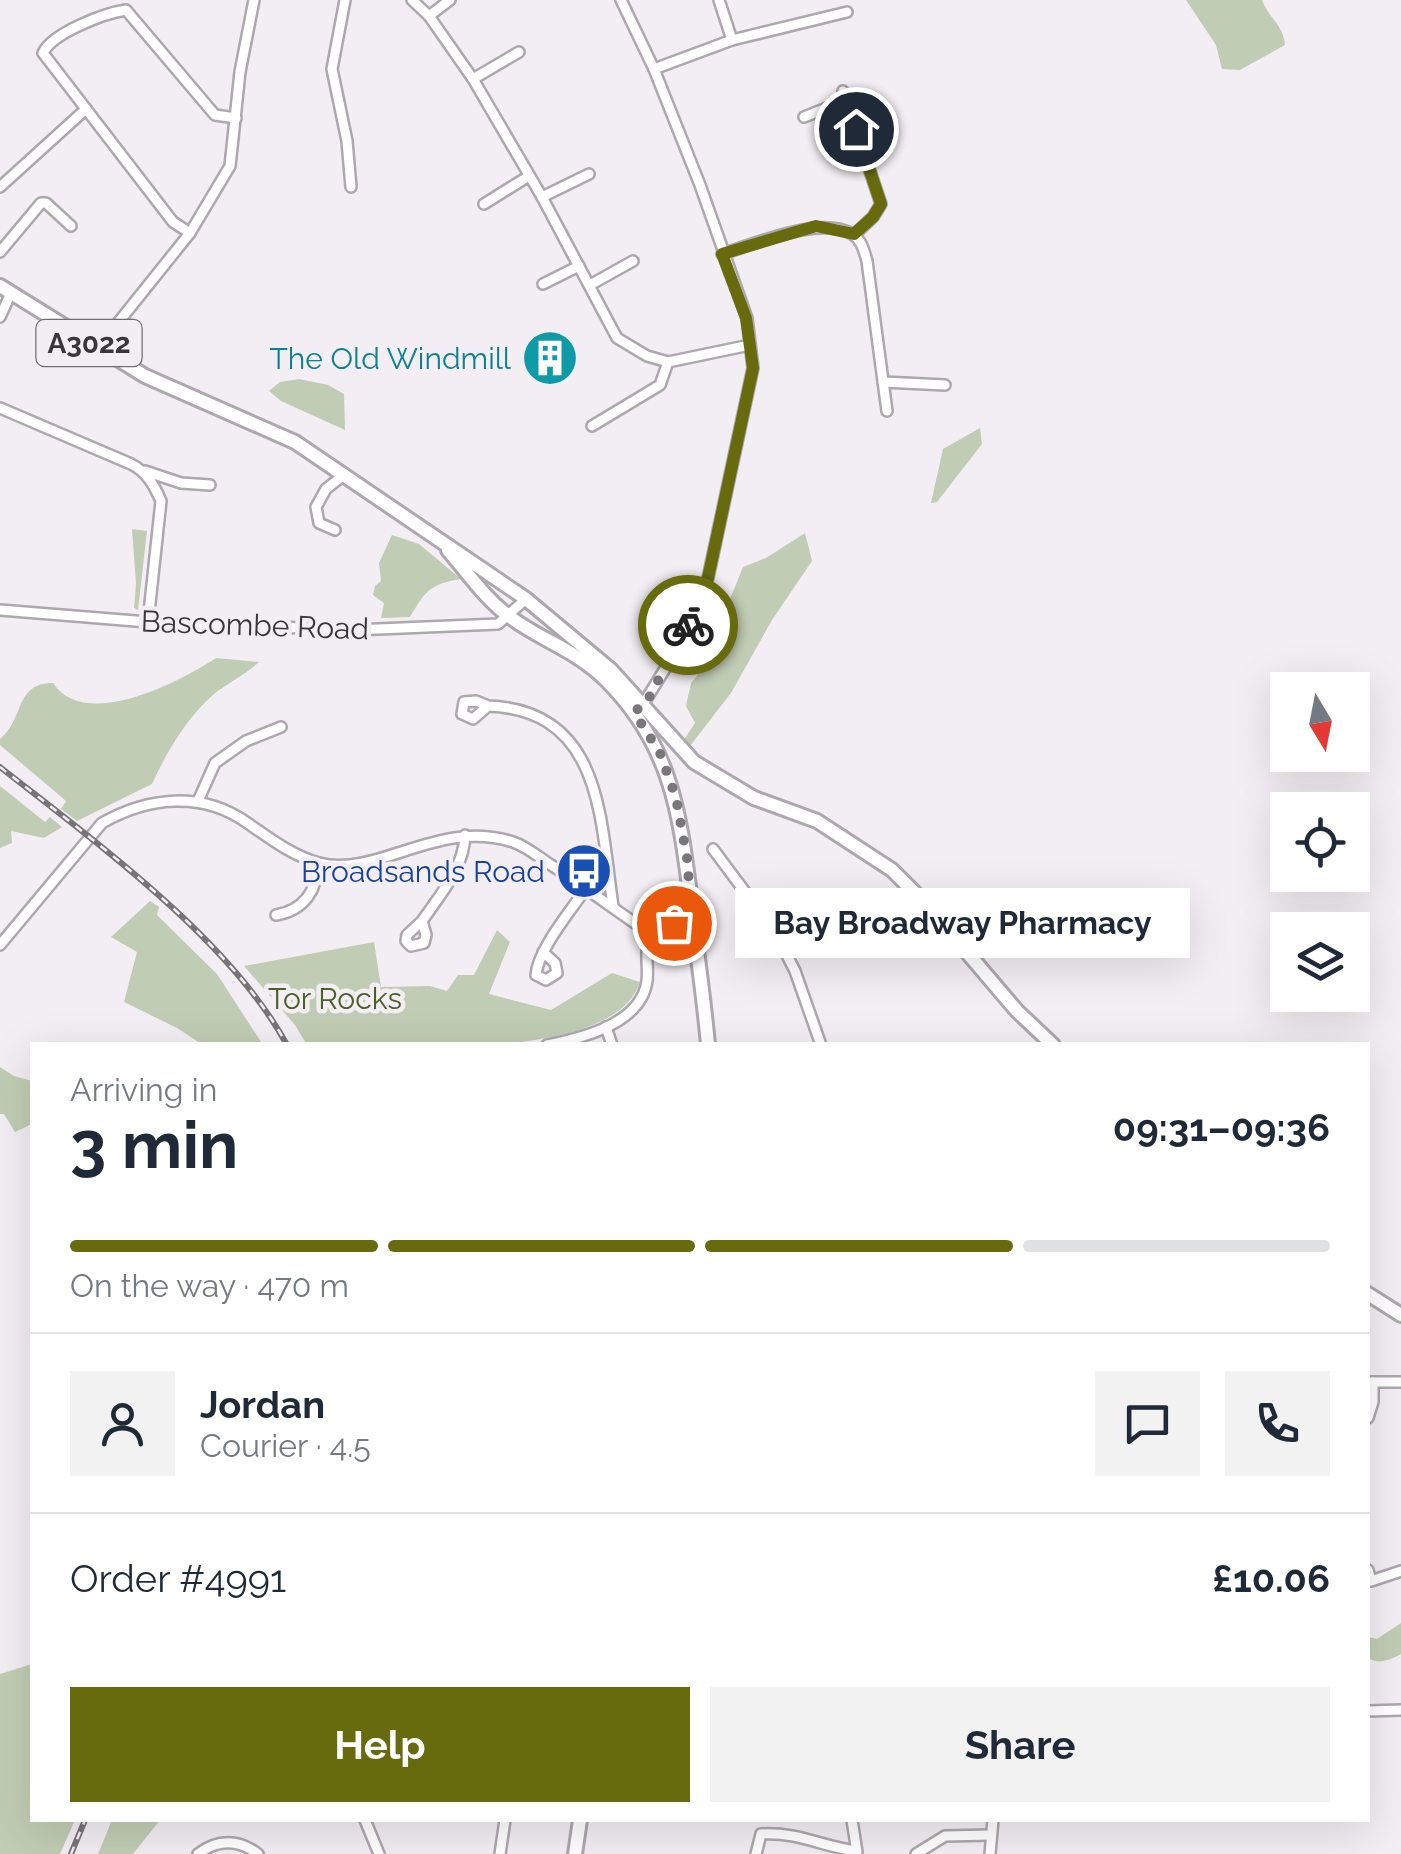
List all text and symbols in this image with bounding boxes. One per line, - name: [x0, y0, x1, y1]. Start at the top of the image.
- pin: [814, 87, 899, 172]
- icon: home: [829, 102, 884, 157]
- road number: A3022: [36, 320, 142, 366]
- building icon: The Old Windmill: [520, 328, 580, 388]
- place label: The Old Windmill: [269, 341, 512, 376]
- courier: [638, 575, 738, 675]
- icon: bike: [661, 598, 716, 653]
- street label: Bascombe Road: [140, 604, 370, 646]
- north arrow: [1270, 672, 1370, 772]
- map controls: [1270, 672, 1370, 1012]
- button: locate: [1270, 792, 1370, 892]
- bus stop icon: Broadsands Road: [554, 841, 614, 901]
- place label: Broadsands Road: [301, 854, 545, 889]
- pin: [632, 881, 717, 966]
- callout: Bay Broadway Pharmacy: [734, 888, 1189, 958]
- icon: bag: [647, 896, 702, 951]
- text: Bay Broadway Pharmacy: [773, 904, 1152, 941]
- button: layers: [1270, 912, 1370, 1012]
- park label: Tor Rocks: [268, 981, 402, 1016]
- text: Arriving in: [70, 1071, 217, 1108]
- text: 09:31–09:36: [1113, 1105, 1330, 1150]
- text: 3 min: [70, 1107, 238, 1183]
- text: On the way · 470 m: [70, 1267, 349, 1304]
- button: person: [70, 1371, 175, 1476]
- button: chat: [1095, 1371, 1200, 1476]
- button: phone: [1225, 1371, 1330, 1476]
- text: Jordan: [200, 1382, 325, 1427]
- text: Courier · 4.5: [200, 1427, 371, 1464]
- text: Order #4991: [70, 1556, 286, 1601]
- text: £10.06: [1212, 1556, 1330, 1601]
- button: Help: [70, 1687, 690, 1802]
- button: Share: [710, 1687, 1330, 1802]

